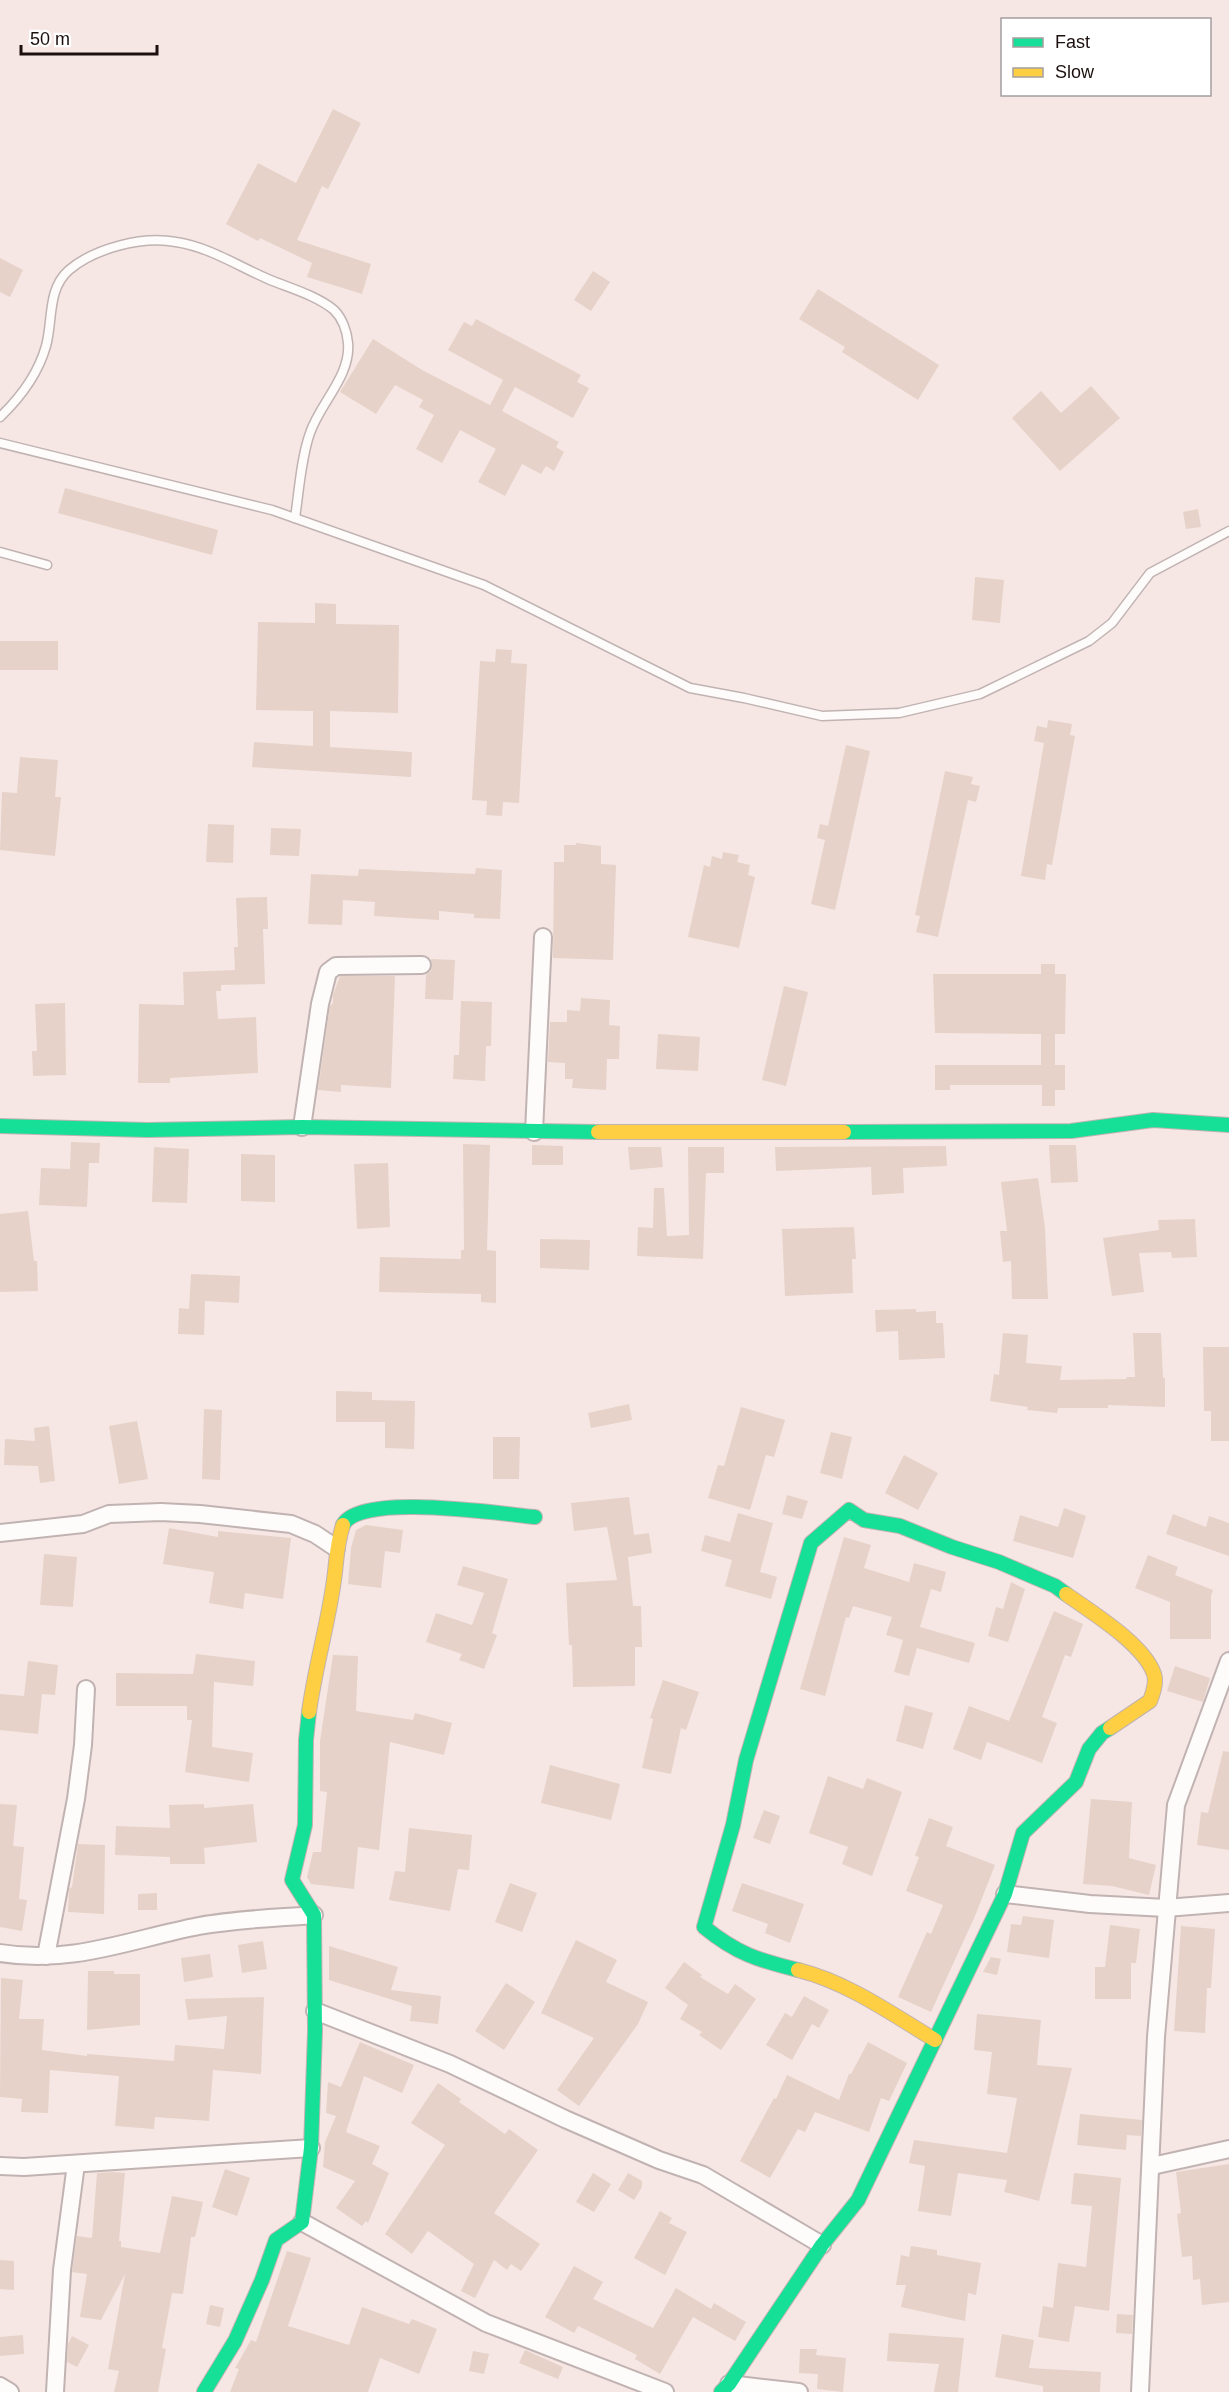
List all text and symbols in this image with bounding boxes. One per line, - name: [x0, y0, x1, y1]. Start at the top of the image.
- scale bar: [21, 18, 158, 56]
- legend: [1001, 18, 1211, 96]
- text: 50 m: [30, 29, 70, 49]
- text: Fast: [1055, 32, 1090, 52]
- text: Slow: [1055, 62, 1095, 82]

